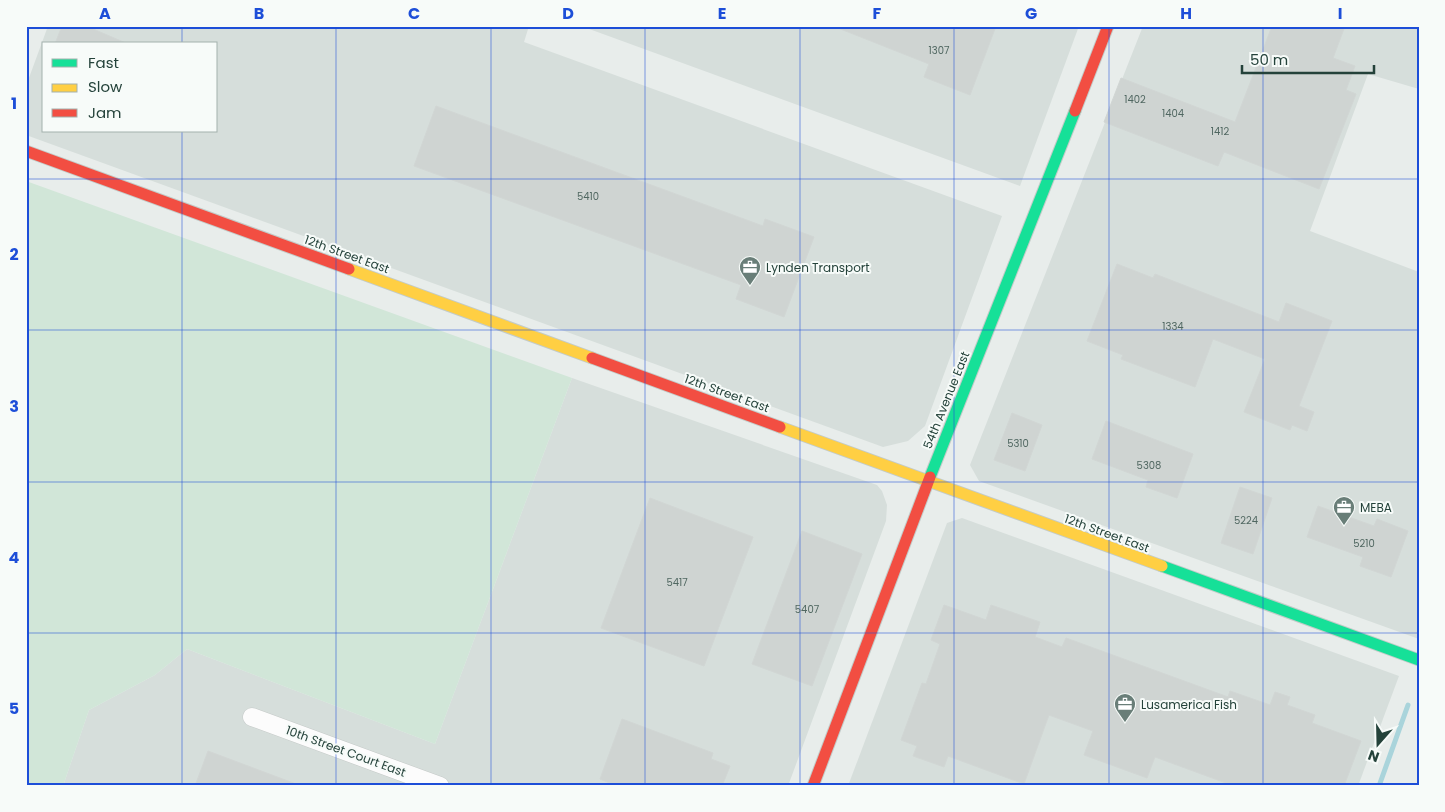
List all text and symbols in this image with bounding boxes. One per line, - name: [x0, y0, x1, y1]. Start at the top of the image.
- text: A: [99, 2, 111, 25]
- text: B: [254, 2, 264, 25]
- text: C: [408, 2, 420, 25]
- text: D: [562, 2, 574, 25]
- text: E: [718, 2, 726, 25]
- text: F: [873, 2, 882, 25]
- text: G: [1025, 2, 1037, 25]
- text: H: [1180, 2, 1192, 25]
- text: I: [1338, 2, 1342, 25]
- legend: [42, 42, 218, 132]
- scale bar: [1242, 42, 1375, 74]
- house number: 1307: [929, 43, 950, 58]
- text: 50 m: [1250, 49, 1288, 70]
- text: Fast: [88, 52, 119, 73]
- text: Slow: [88, 76, 123, 97]
- text: 1: [11, 92, 17, 115]
- house number: 1402: [1124, 92, 1146, 107]
- text: Jam: [88, 102, 122, 123]
- house number: 1404: [1162, 106, 1184, 121]
- house number: 1412: [1211, 124, 1229, 139]
- house number: 5410: [577, 189, 599, 204]
- street label: 12th Street East: [302, 231, 392, 277]
- text: 2: [9, 243, 19, 266]
- office icon: Lynden Transport: [738, 255, 762, 286]
- place label: Lynden Transport: [766, 259, 870, 276]
- house number: 1334: [1162, 319, 1184, 334]
- street label: 54th Avenue East: [919, 349, 973, 451]
- street label: 12th Street East: [682, 370, 772, 416]
- text: 3: [9, 395, 19, 418]
- house number: 5310: [1007, 436, 1029, 451]
- house number: 5308: [1137, 458, 1161, 473]
- office icon: MEBA: [1332, 495, 1356, 526]
- place label: MEBA: [1360, 499, 1392, 516]
- street label: 12th Street East: [1062, 510, 1152, 556]
- house number: 5224: [1234, 513, 1258, 528]
- house number: 5210: [1353, 536, 1375, 551]
- text: 4: [9, 546, 20, 569]
- house number: 5417: [666, 575, 688, 590]
- house number: 5407: [795, 602, 820, 617]
- office icon: Lusamerica Fish: [1113, 692, 1137, 723]
- place label: Lusamerica Fish: [1141, 696, 1237, 713]
- text: 5: [9, 697, 19, 720]
- north arrow: [1352, 720, 1402, 770]
- street label: 10th Street Court East: [284, 721, 408, 781]
- text: N: [1365, 745, 1382, 767]

